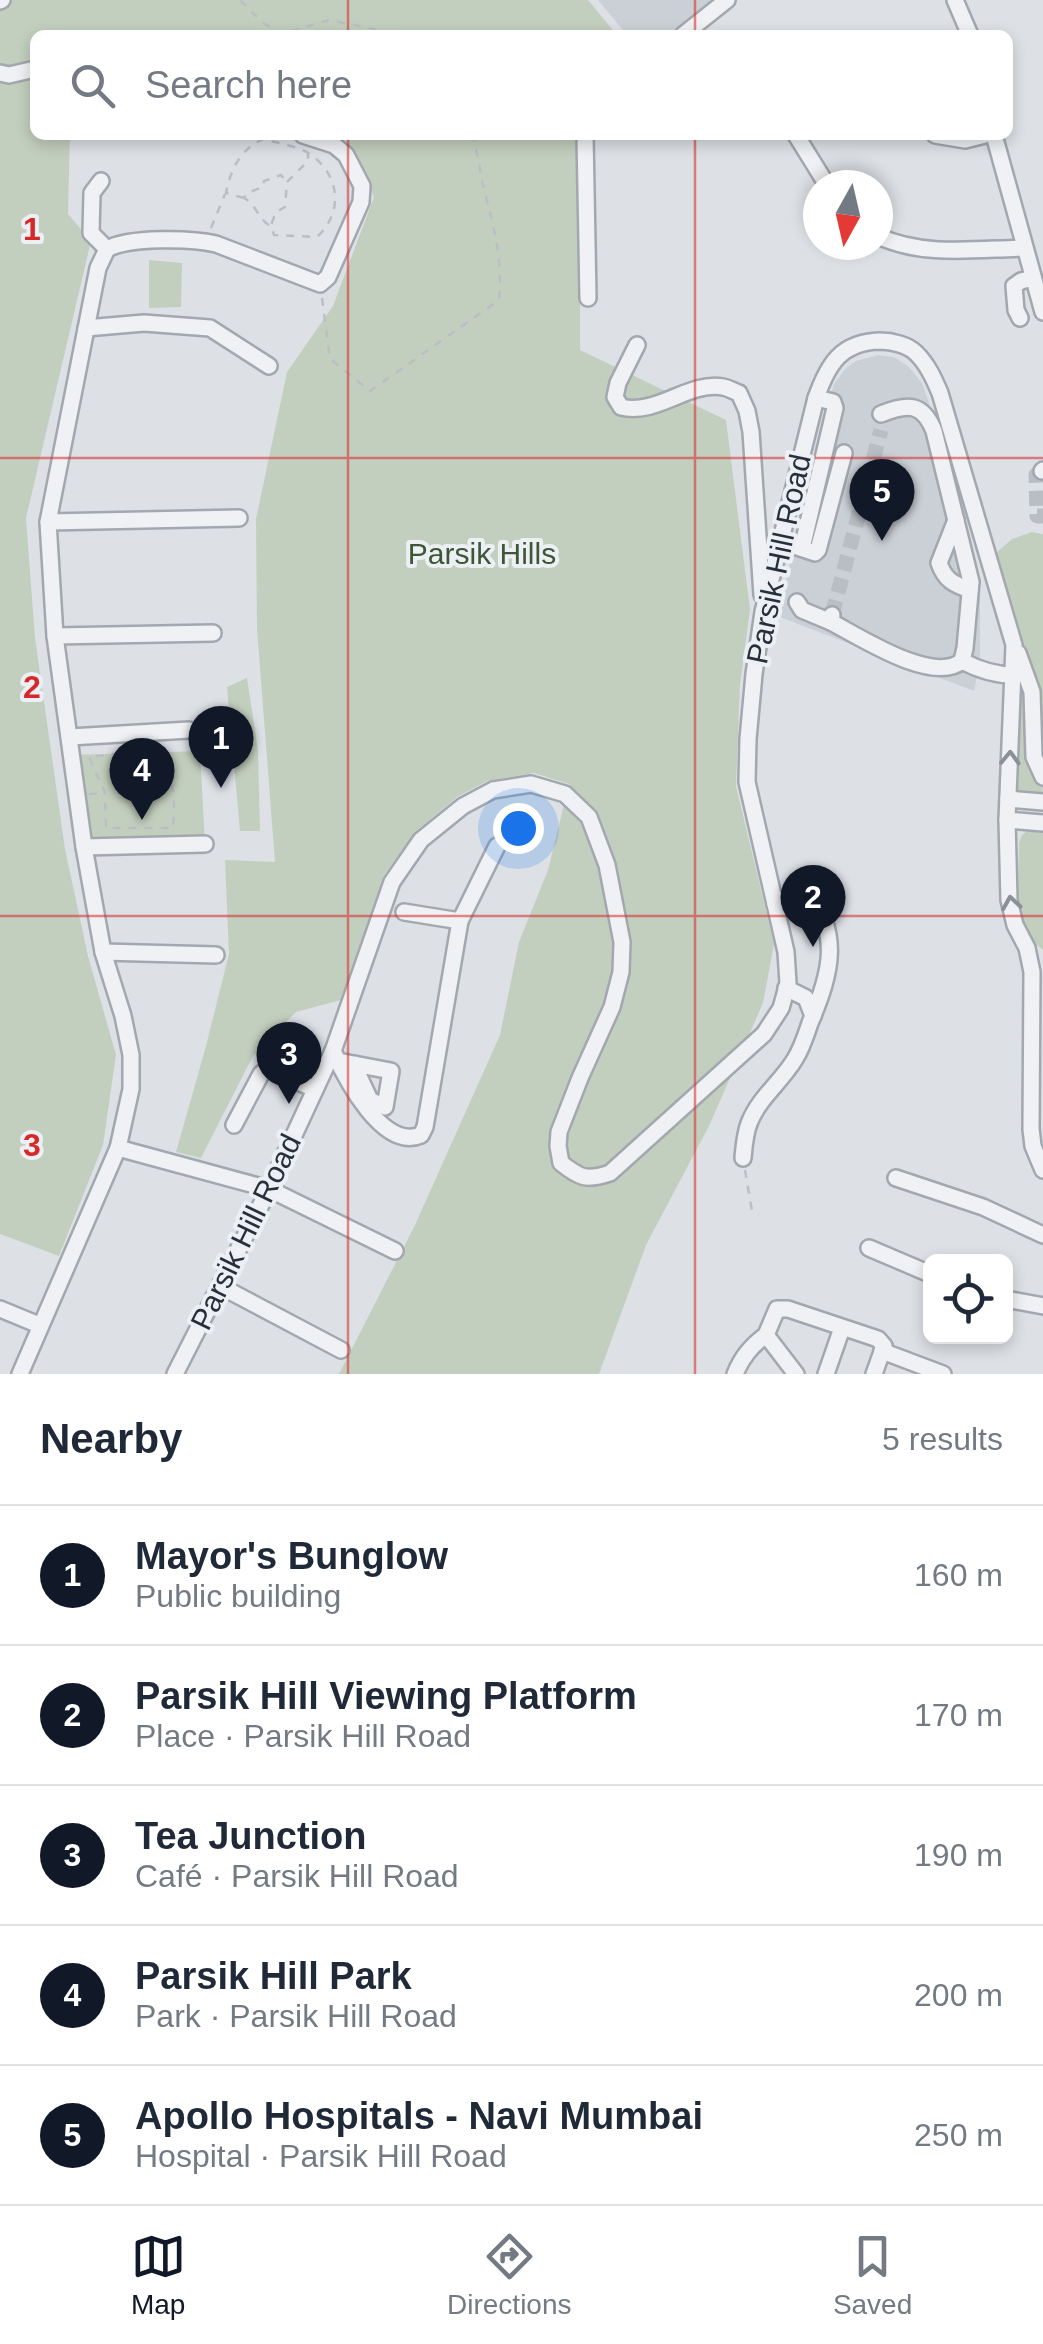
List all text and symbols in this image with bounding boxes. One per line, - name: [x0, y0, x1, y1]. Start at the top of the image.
- search box: [30, 30, 1013, 140]
- icon: search: [65, 58, 120, 113]
- text: Search here: [145, 64, 352, 106]
- north arrow: [803, 170, 893, 260]
- text: 1: [23, 211, 41, 247]
- street label: Parsik Hill Road: [740, 451, 817, 667]
- pin: 5: [850, 458, 914, 541]
- park label: Parsik Hills: [408, 537, 556, 570]
- text: 2: [23, 669, 41, 705]
- pin: 1: [188, 706, 254, 788]
- pin: 4: [110, 738, 174, 820]
- one-way arrow: [999, 749, 1020, 765]
- your location: [493, 803, 544, 854]
- pin: 2: [780, 864, 846, 947]
- one-way arrow: [1002, 895, 1023, 911]
- pin: 3: [256, 1022, 322, 1104]
- text: 3: [23, 1127, 41, 1163]
- street label: Parsik Hill Road: [184, 1129, 307, 1335]
- map controls: [923, 1254, 1013, 1344]
- button: locate: [923, 1254, 1013, 1344]
- text: Nearby: [40, 1415, 182, 1462]
- text: 5 results: [882, 1421, 1003, 1457]
- text: Mayor's Bunglow: [135, 1535, 448, 1577]
- text: 1: [64, 1557, 81, 1593]
- text: 160 m: [914, 1557, 1003, 1593]
- text: Public building: [135, 1578, 341, 1614]
- text: Parsik Hill Viewing Platform: [135, 1675, 637, 1717]
- text: 2: [64, 1697, 81, 1733]
- text: 170 m: [914, 1697, 1003, 1733]
- text: Place · Parsik Hill Road: [135, 1718, 471, 1754]
- text: Tea Junction: [135, 1815, 367, 1857]
- text: 3: [64, 1837, 81, 1873]
- text: 190 m: [914, 1837, 1003, 1873]
- text: Café · Parsik Hill Road: [135, 1858, 459, 1894]
- text: Parsik Hill Park: [135, 1955, 412, 1997]
- text: 4: [64, 1977, 81, 2013]
- text: 200 m: [914, 1977, 1003, 2013]
- text: Park · Parsik Hill Road: [135, 1998, 457, 2034]
- text: Apollo Hospitals - Navi Mumbai: [135, 2095, 703, 2137]
- text: 5: [64, 2117, 81, 2153]
- text: 250 m: [914, 2117, 1003, 2153]
- text: Hospital · Parsik Hill Road: [135, 2138, 507, 2174]
- tab: Map: [131, 2229, 186, 2321]
- tab: Directions: [447, 2229, 572, 2321]
- tab: Saved: [833, 2229, 912, 2321]

